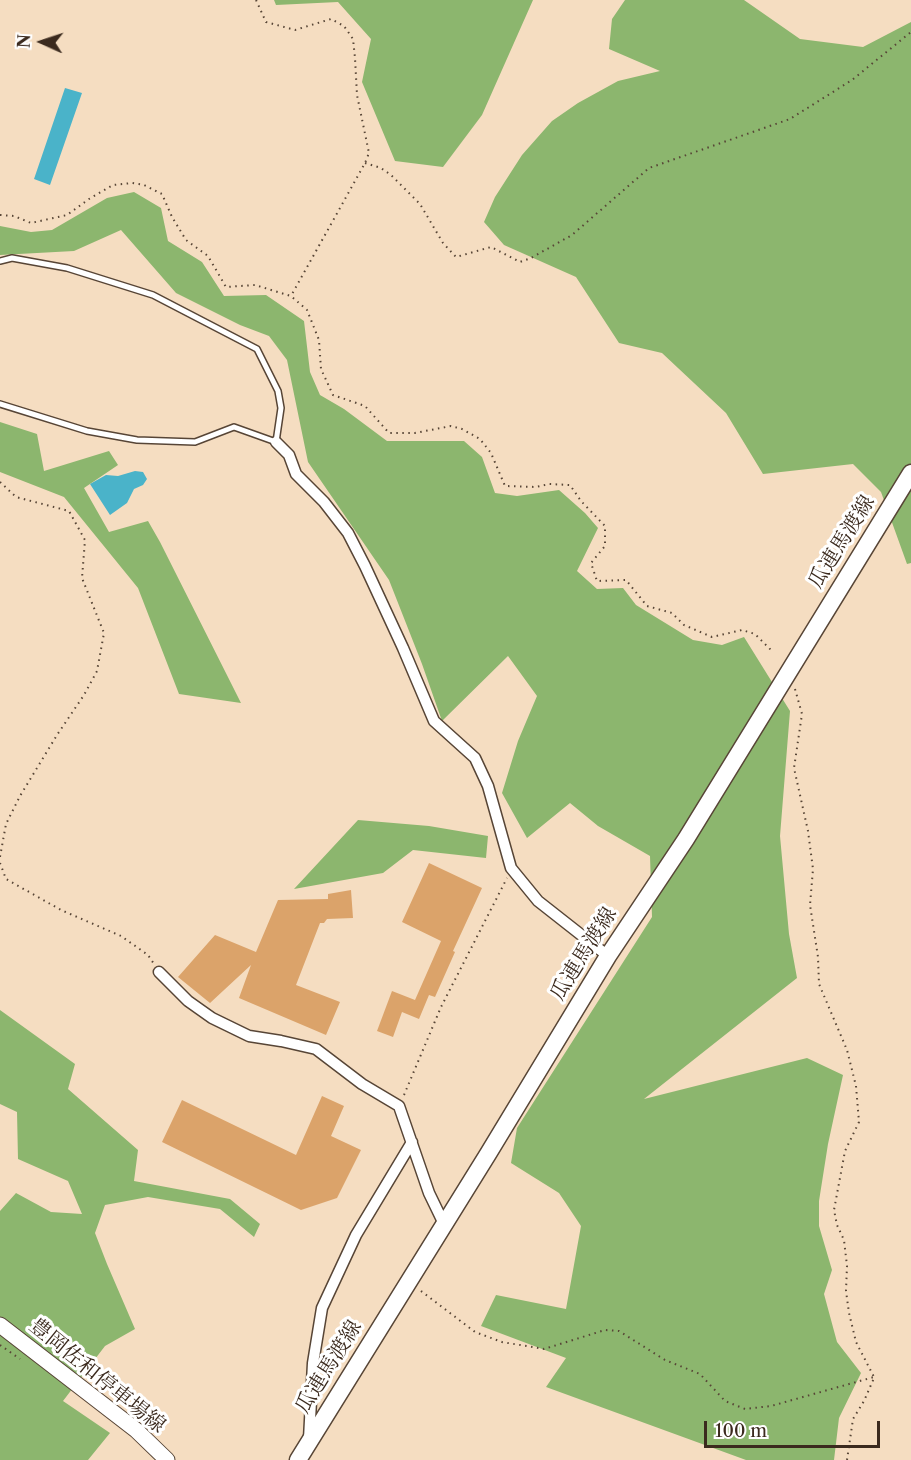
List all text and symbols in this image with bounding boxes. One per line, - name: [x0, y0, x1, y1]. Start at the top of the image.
- north arrow: [12, 12, 72, 72]
- text: N: [14, 34, 34, 49]
- street label: 瓜連馬渡線: [803, 491, 881, 593]
- street label: 瓜連馬渡線: [545, 903, 623, 1005]
- street label: 豊岡佐和停車場線: [24, 1313, 170, 1439]
- street label: 瓜連馬渡線: [290, 1316, 368, 1418]
- scale bar: [707, 1409, 882, 1447]
- text: 100 m: [715, 1420, 767, 1442]

